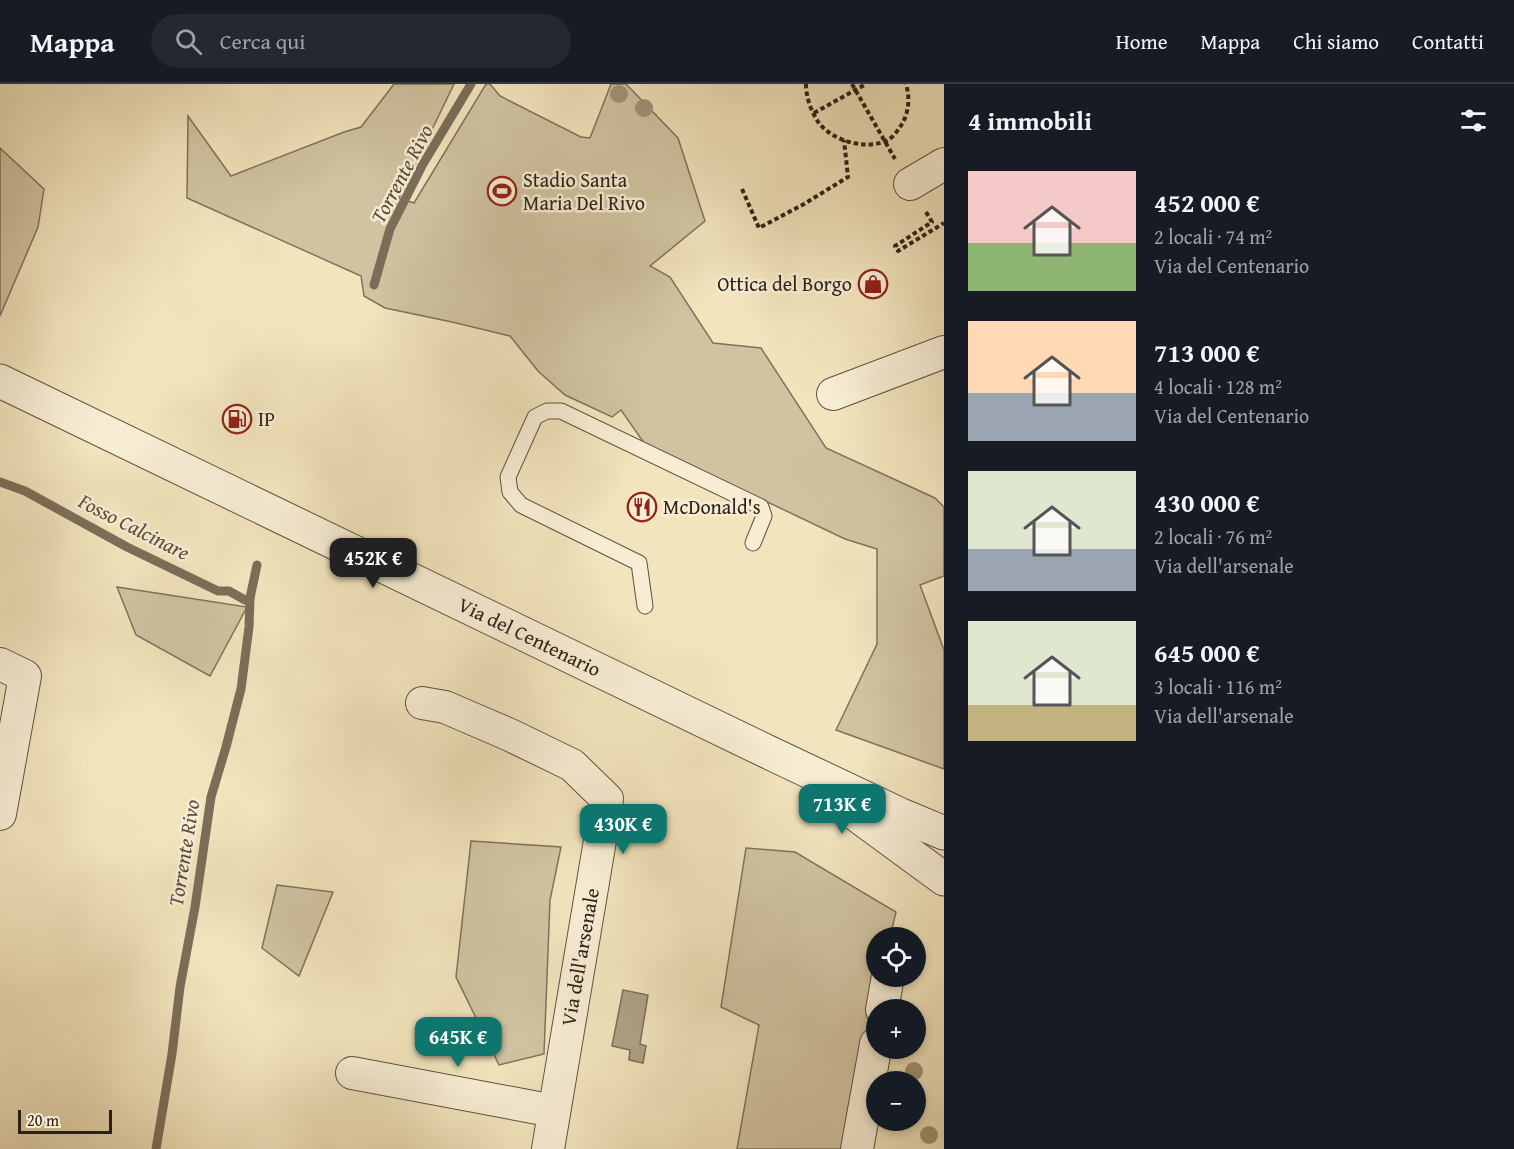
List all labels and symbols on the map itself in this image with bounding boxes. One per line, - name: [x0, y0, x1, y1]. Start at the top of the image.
- water label: Torrente Rivo: [363, 119, 441, 229]
- place label: Stadio Santa Maria Del Rivo: [523, 165, 645, 217]
- sports icon: Stadio Santa Maria Del Rivo: [486, 175, 518, 207]
- shop icon: Ottica del Borgo: [857, 268, 889, 300]
- place label: Ottica del Borgo: [717, 269, 852, 298]
- fuel station icon: IP: [221, 403, 253, 435]
- place label: IP: [258, 404, 275, 433]
- water label: Fosso Calcinare: [72, 485, 195, 568]
- restaurant icon: McDonald's: [626, 491, 658, 523]
- place label: McDonald's: [663, 492, 761, 521]
- pin: 452K €: [324, 538, 422, 589]
- street label: Via del Centenario: [453, 589, 606, 683]
- pin: 713K €: [793, 784, 891, 835]
- water label: Torrente Rivo: [160, 797, 207, 909]
- pin: 430K €: [574, 804, 672, 855]
- street label: Via dell'arsenale: [553, 886, 606, 1028]
- pin: 645K €: [409, 1017, 507, 1068]
- scale bar: [18, 1107, 112, 1134]

